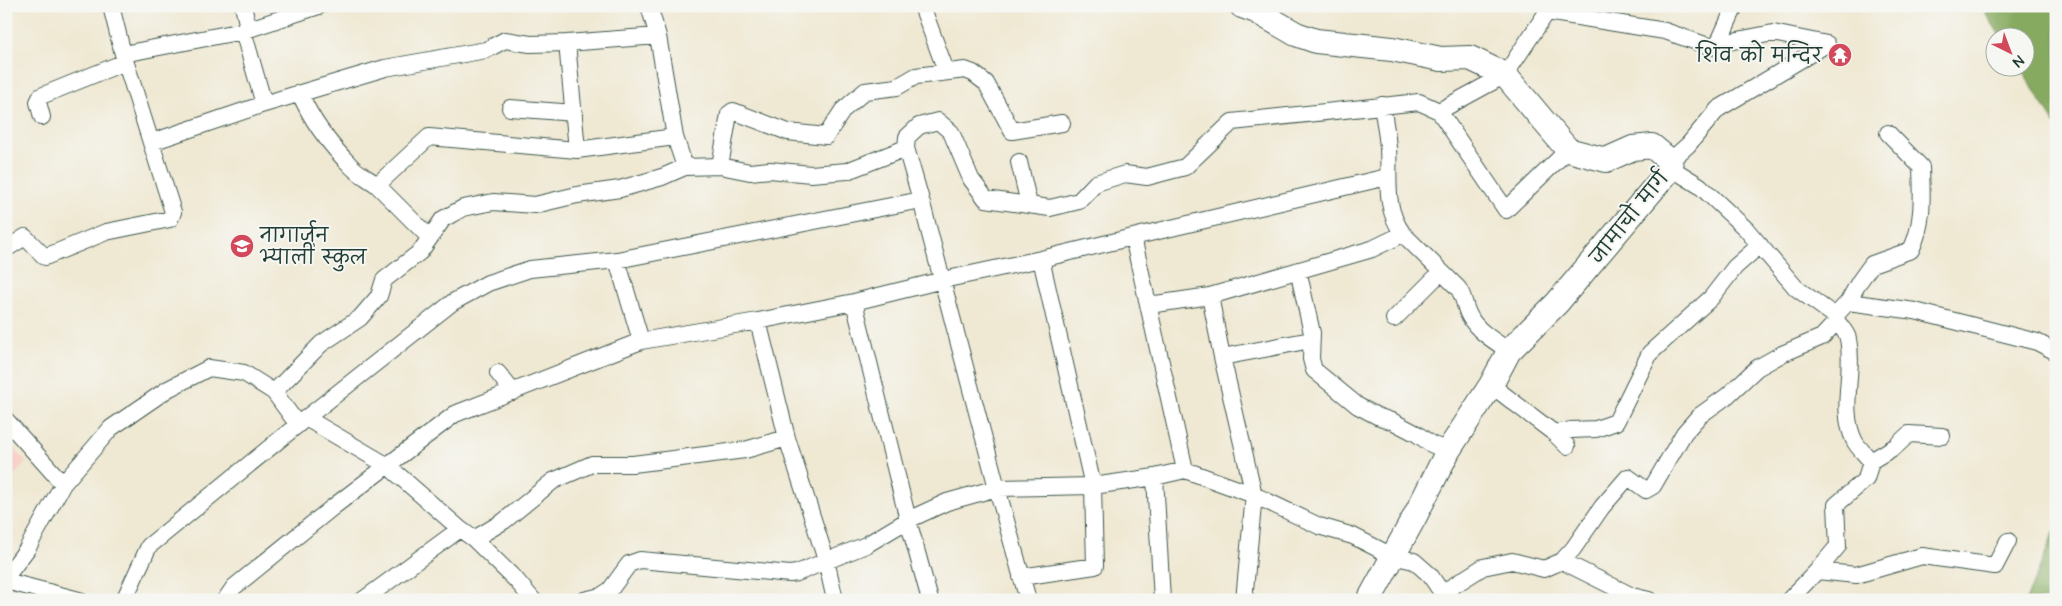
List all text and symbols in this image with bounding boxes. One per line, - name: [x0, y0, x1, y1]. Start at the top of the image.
- north arrow: [1984, 28, 2034, 78]
- place label: शिव को मन्दिर: [1695, 40, 1824, 70]
- temple icon: शिव को मन्दिर: [1827, 42, 1853, 68]
- text: N: [2008, 51, 2028, 71]
- street label: जामाचो मार्ग: [1582, 163, 1677, 270]
- place label: नागार्जुन भ्याली स्कुल: [259, 220, 368, 272]
- school or university icon: नागार्जुन भ्याली स्कुल: [229, 233, 255, 259]

